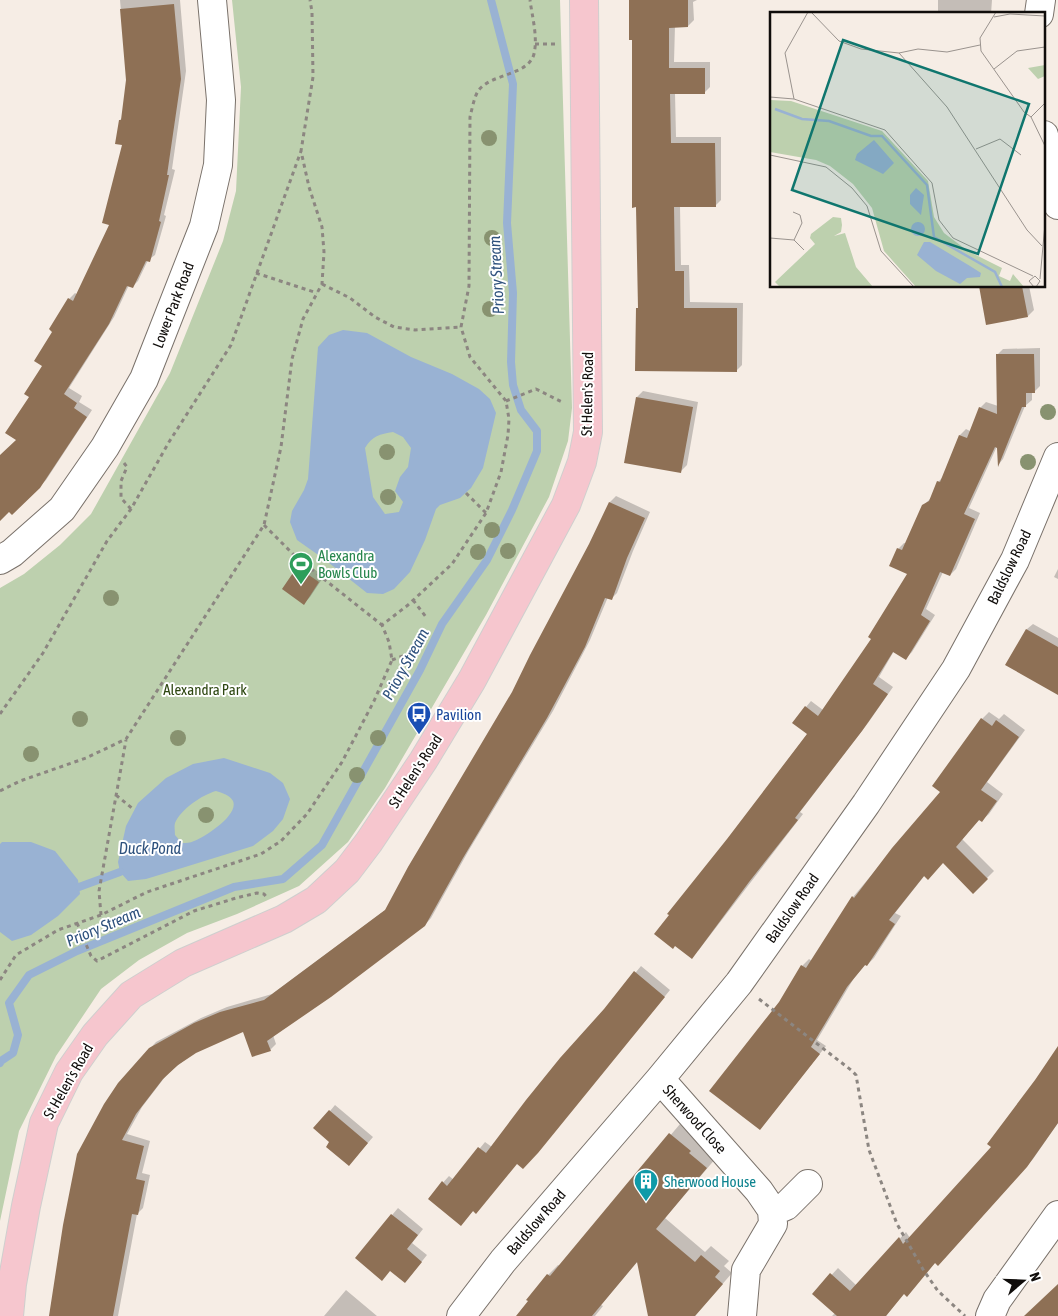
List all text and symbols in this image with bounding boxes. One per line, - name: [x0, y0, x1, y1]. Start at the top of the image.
- inset map: [770, 12, 1046, 288]
- water label: Priory Stream: [485, 235, 508, 315]
- street label: Lower Park Road: [149, 260, 197, 350]
- street label: St Helen's Road: [578, 352, 596, 436]
- street label: Baldslow Road: [984, 527, 1034, 607]
- place label: Alexandra Bowls Club: [318, 547, 377, 581]
- sports icon: Alexandra Bowls Club: [288, 551, 314, 585]
- water label: Priory Stream: [378, 625, 433, 703]
- park label: Alexandra Park: [163, 681, 247, 698]
- bus stop icon: Pavilion: [406, 701, 432, 735]
- place label: Pavilion: [436, 706, 481, 723]
- street label: St Helen's Road: [385, 731, 445, 811]
- water label: Duck Pond: [119, 839, 182, 857]
- street label: Baldslow Road: [762, 870, 822, 946]
- water label: Priory Stream: [63, 902, 144, 951]
- street label: St Helen's Road: [40, 1040, 96, 1122]
- street label: Sherwood Close: [660, 1081, 730, 1157]
- building icon: Sherwood House: [633, 1168, 659, 1202]
- place label: Sherwood House: [664, 1173, 756, 1190]
- street label: Baldslow Road: [503, 1186, 569, 1258]
- north arrow: [998, 1256, 1048, 1306]
- text: N: [1026, 1270, 1044, 1283]

